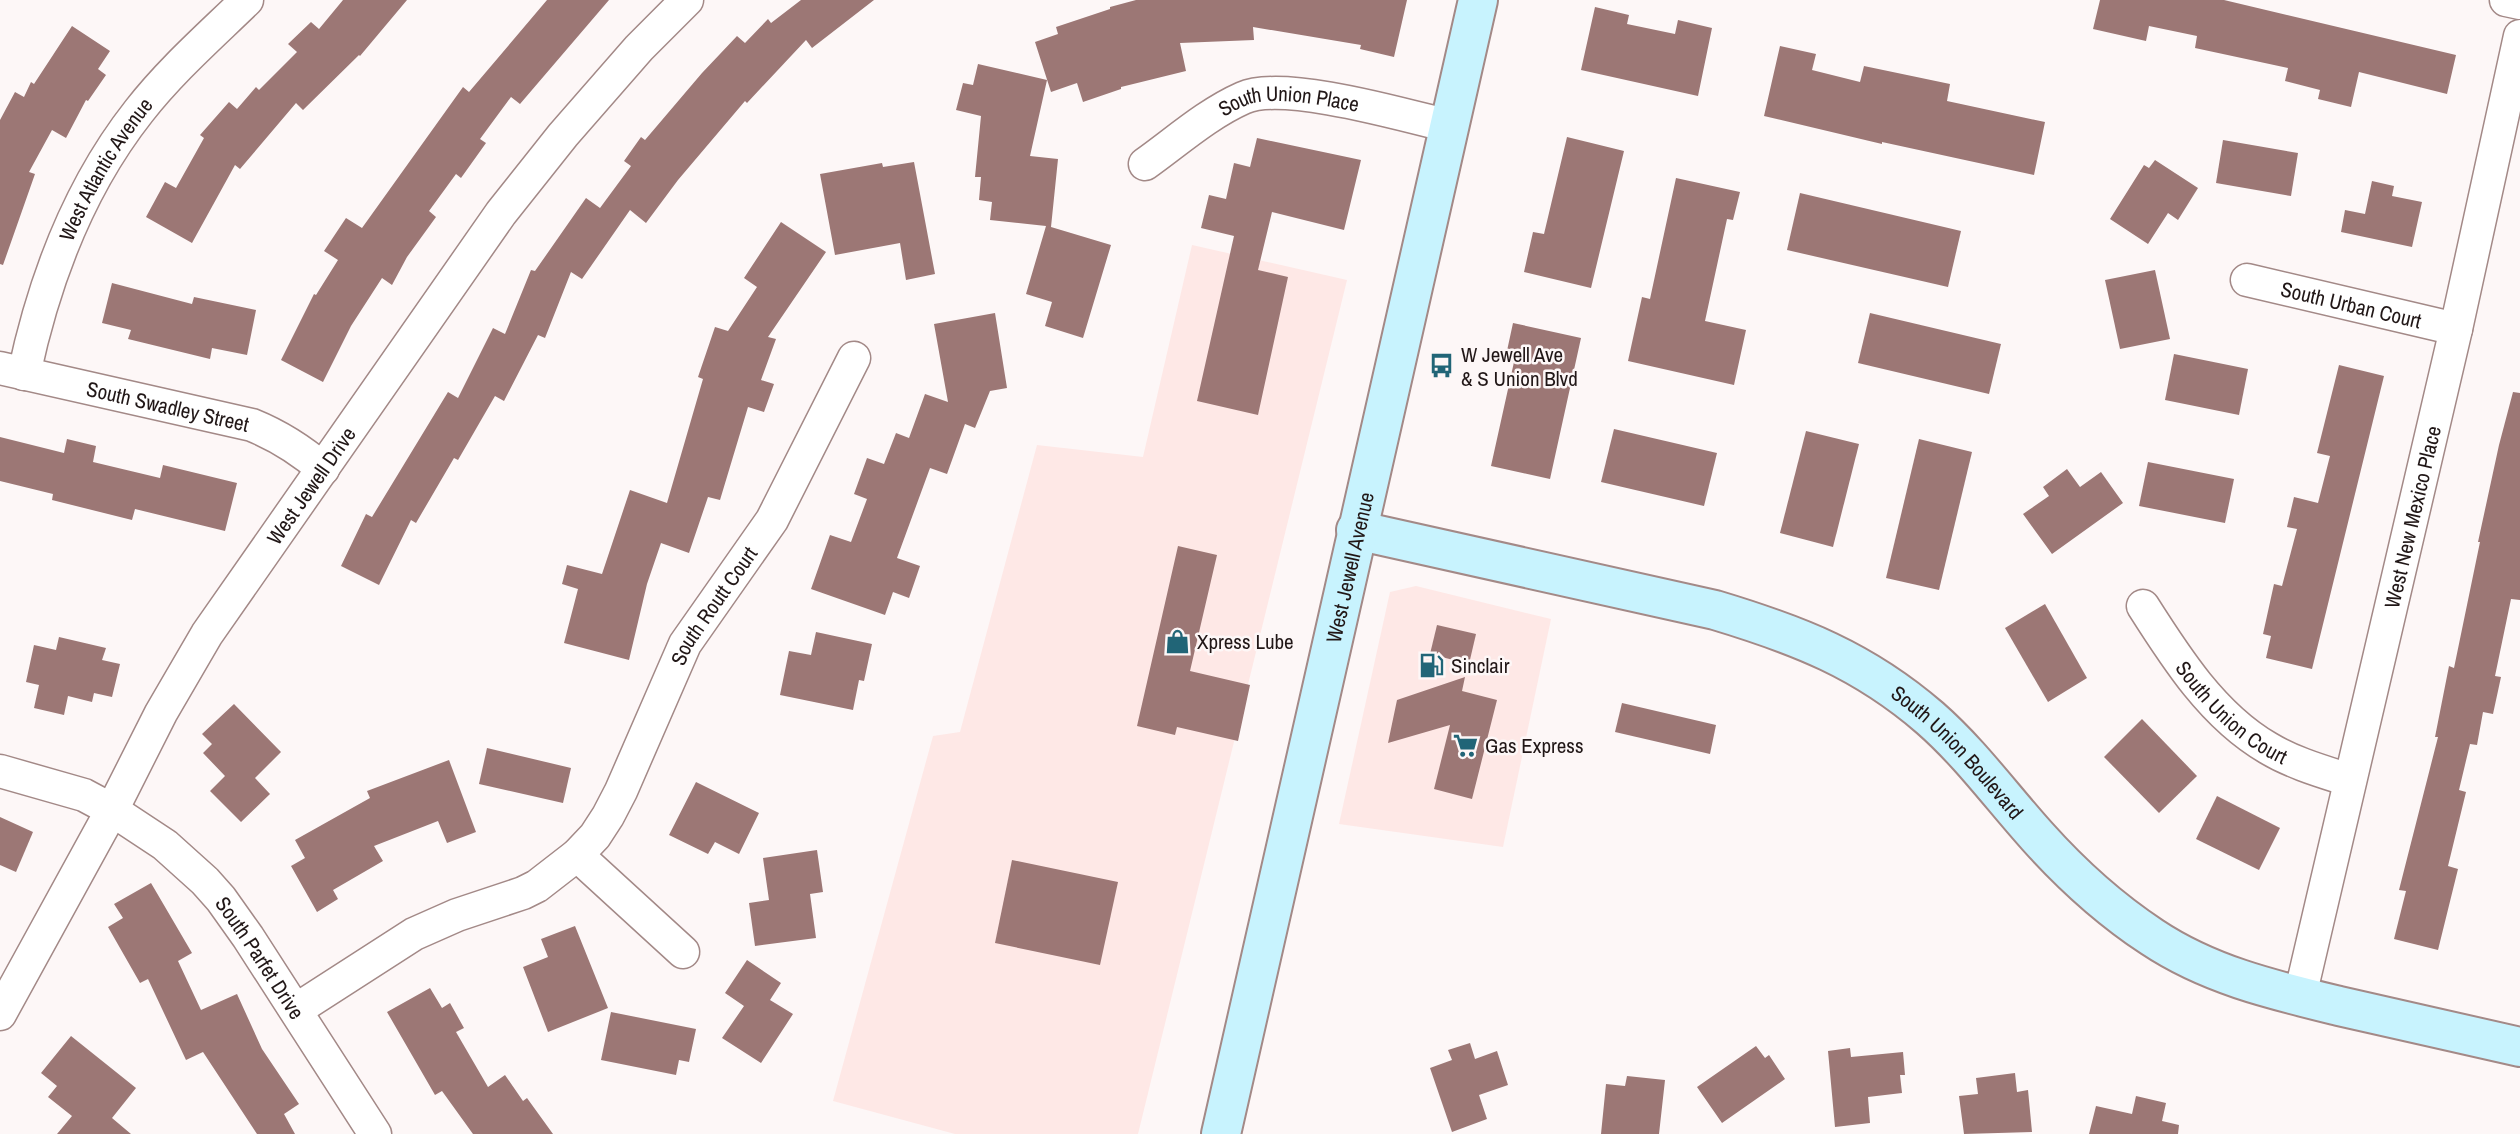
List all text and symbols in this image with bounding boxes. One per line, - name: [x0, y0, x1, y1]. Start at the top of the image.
- street label: South Union Place: [1213, 78, 1362, 123]
- street label: West Atlantic Avenue: [52, 91, 159, 245]
- street label: South Urban Court: [2278, 274, 2425, 335]
- place label: W Jewell Ave & S Union Blvd: [1461, 340, 1578, 393]
- bus stop icon: W Jewell Ave & S Union Blvd: [1427, 352, 1455, 380]
- street label: South Swadley Street: [84, 374, 252, 438]
- street label: West Jewell Drive: [259, 421, 362, 550]
- street label: West New Mexico Place: [2377, 423, 2447, 611]
- street label: West Jewell Avenue: [1318, 489, 1381, 645]
- street label: South Routt Court: [663, 540, 764, 670]
- shop icon: Xpress Lube: [1163, 627, 1191, 655]
- place label: Xpress Lube: [1197, 627, 1294, 656]
- fuel station icon: Sinclair: [1417, 651, 1445, 679]
- place label: Sinclair: [1451, 651, 1510, 680]
- street label: South Union Court: [2169, 655, 2292, 771]
- street label: South Union Boulevard: [1886, 678, 2030, 825]
- supermarket icon: Gas Express: [1451, 731, 1479, 759]
- place label: Gas Express: [1485, 731, 1584, 760]
- street label: South Parfet Drive: [209, 890, 312, 1024]

